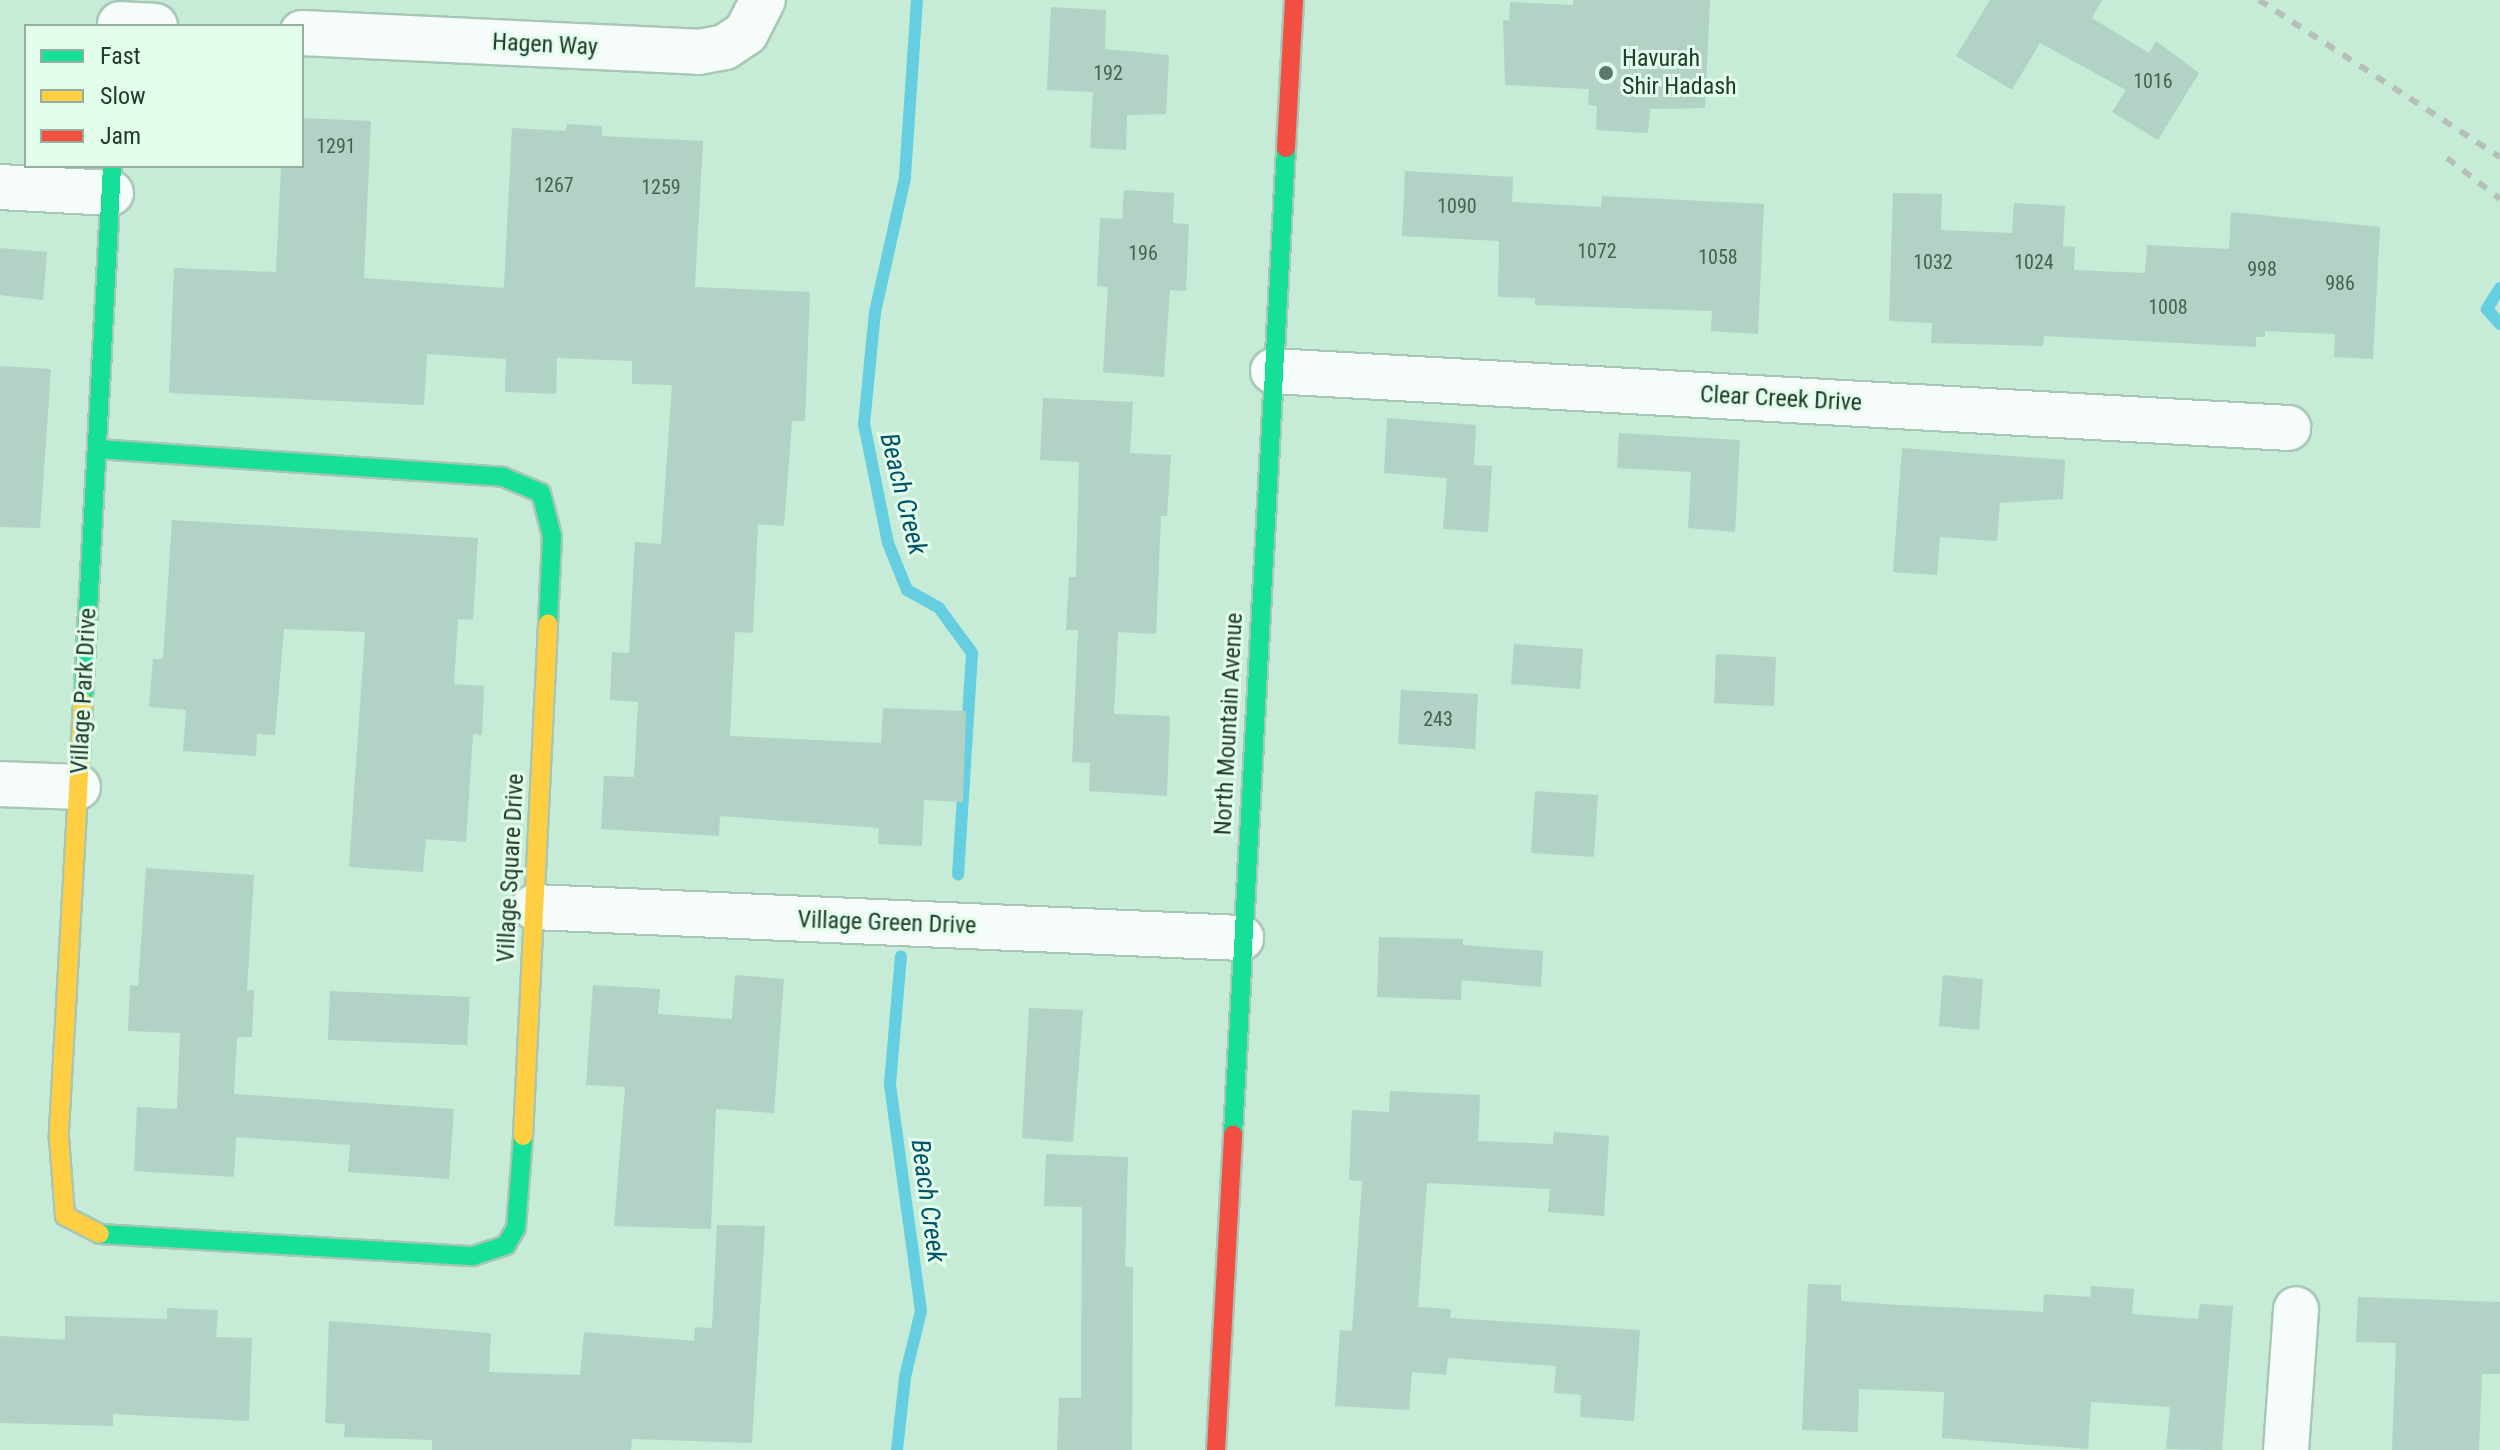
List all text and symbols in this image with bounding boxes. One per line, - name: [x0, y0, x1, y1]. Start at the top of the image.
- legend: [24, 24, 304, 168]
- street label: Hagen Way: [491, 28, 599, 62]
- text: Fast: [100, 42, 141, 70]
- place label: Havurah Shir Hadash: [1622, 45, 1737, 101]
- house number: 192: [1093, 61, 1123, 85]
- marker: Havurah Shir Hadash: [1597, 64, 1615, 82]
- house number: 1016: [2133, 69, 2173, 93]
- text: Slow: [100, 82, 146, 110]
- text: Jam: [100, 122, 141, 150]
- house number: 1291: [316, 134, 356, 158]
- house number: 1267: [534, 173, 574, 197]
- house number: 1259: [641, 175, 681, 199]
- house number: 1090: [1437, 194, 1477, 218]
- house number: 1072: [1577, 239, 1617, 263]
- house number: 196: [1128, 241, 1158, 265]
- house number: 1058: [1698, 245, 1738, 269]
- house number: 1032: [1913, 250, 1953, 274]
- house number: 1024: [2014, 250, 2054, 274]
- house number: 998: [2247, 257, 2277, 281]
- house number: 986: [2325, 271, 2355, 295]
- house number: 1008: [2148, 295, 2188, 319]
- street label: Clear Creek Drive: [1699, 380, 1863, 418]
- water label: Beach Creek: [873, 430, 933, 558]
- street label: Village Park Drive: [65, 607, 103, 775]
- street label: North Mountain Avenue: [1209, 612, 1249, 836]
- house number: 243: [1423, 707, 1453, 731]
- street label: Village Square Drive: [492, 773, 530, 963]
- street label: Village Green Drive: [797, 905, 977, 941]
- water label: Beach Creek: [904, 1137, 952, 1265]

